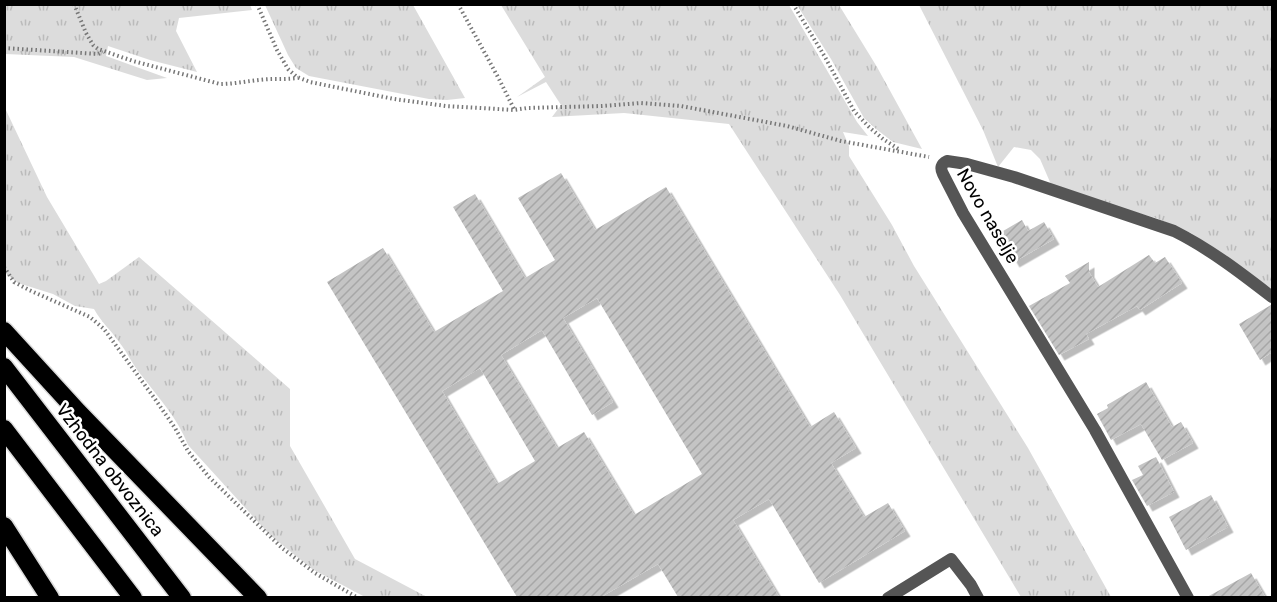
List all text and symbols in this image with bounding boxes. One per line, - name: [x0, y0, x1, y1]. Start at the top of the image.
- street label: Novo naselje: [952, 165, 1024, 267]
- street label: Vzhodna obvoznica: [51, 399, 169, 541]

